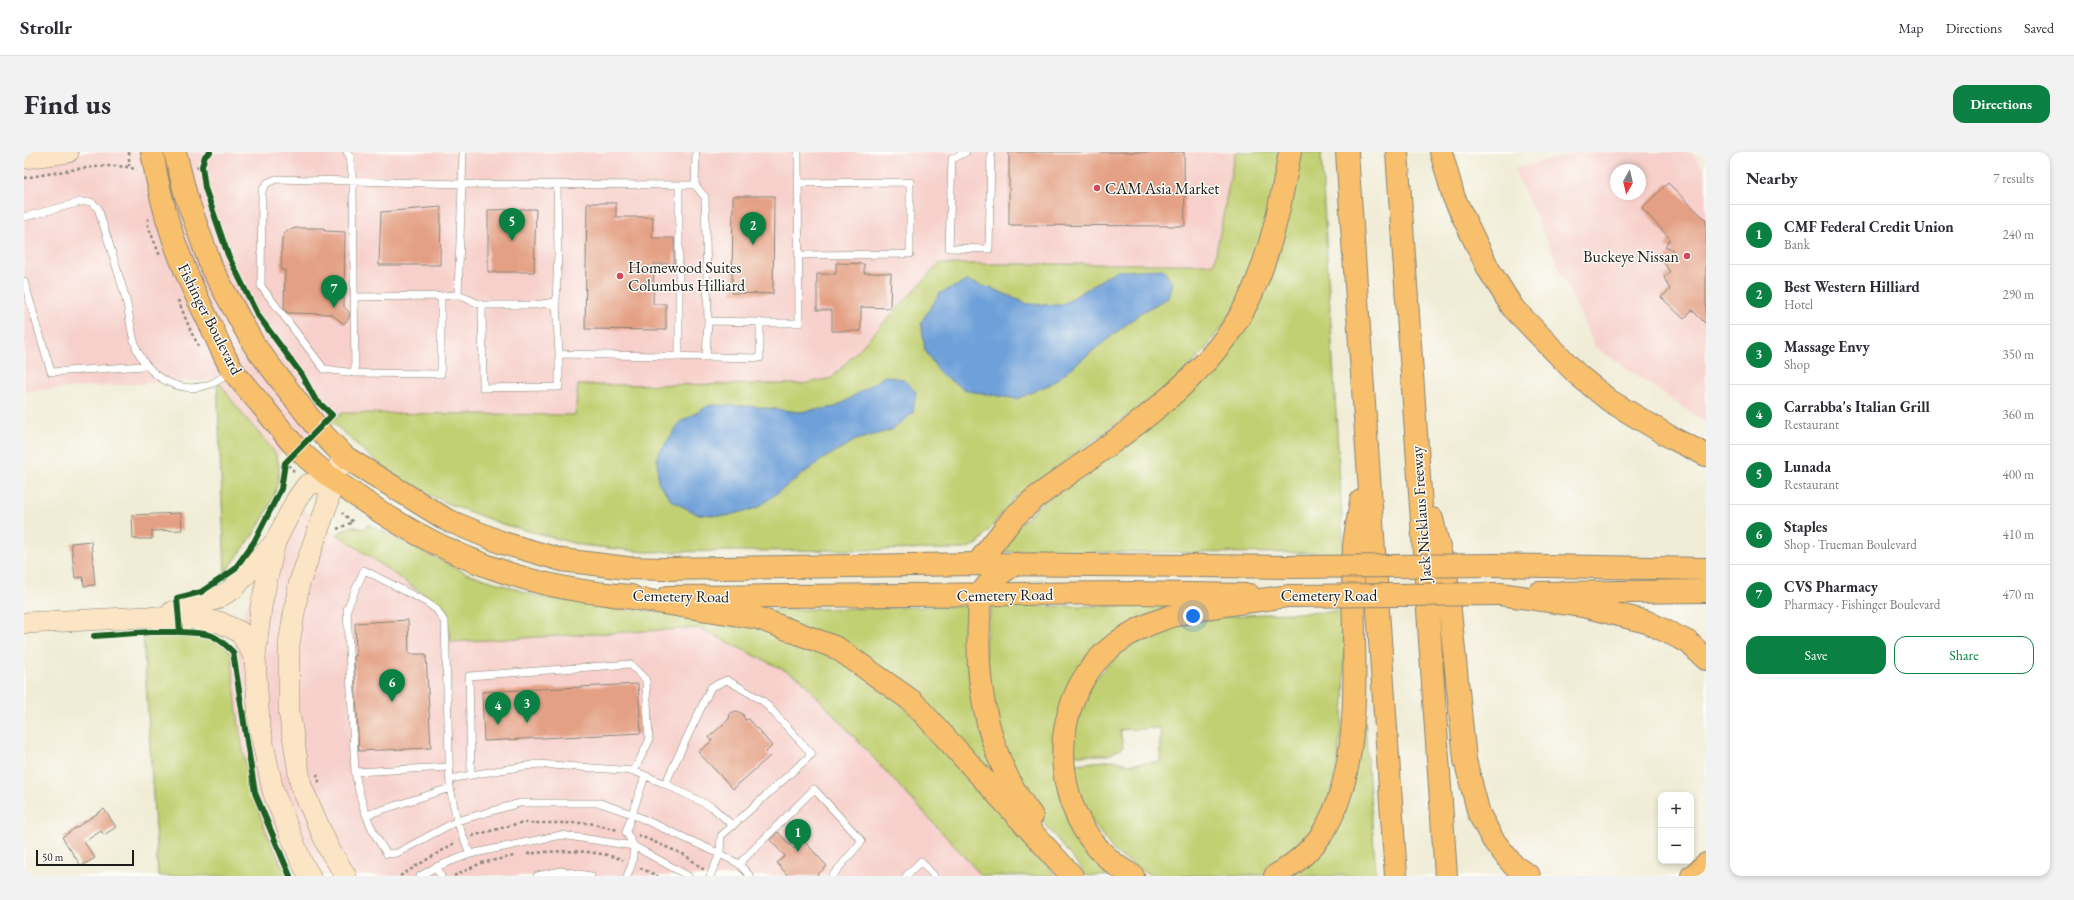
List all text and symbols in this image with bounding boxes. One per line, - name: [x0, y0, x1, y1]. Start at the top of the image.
- text: Strollr: [20, 15, 72, 40]
- text: Map: [1898, 19, 1924, 37]
- text: Directions: [1946, 19, 2002, 37]
- text: Saved: [2024, 19, 2054, 37]
- button: Directions: [1953, 85, 2050, 123]
- text: Find us: [24, 86, 111, 122]
- north arrow: [1610, 164, 1646, 200]
- text: Nearby: [1746, 167, 1798, 189]
- text: 7 results: [1993, 170, 2034, 187]
- place label: CAM Asia Market: [1105, 178, 1219, 199]
- marker: CAM Asia Market: [1092, 183, 1102, 193]
- pin: 5: [499, 208, 525, 241]
- pin: 2: [740, 212, 766, 245]
- text: CMF Federal Credit Union: [1784, 217, 1954, 236]
- text: 1: [1756, 226, 1762, 243]
- text: 240 m: [2003, 226, 2034, 243]
- text: Bank: [1784, 236, 1810, 253]
- place label: Buckeye Nissan: [1583, 246, 1680, 267]
- marker: Buckeye Nissan: [1682, 251, 1692, 261]
- place label: Homewood Suites Columbus Hilliard: [628, 257, 746, 296]
- street label: Fishinger Boulevard: [173, 260, 247, 379]
- marker: Homewood Suites Columbus Hilliard: [615, 271, 625, 281]
- pin: 7: [321, 275, 347, 308]
- text: Best Western Hilliard: [1784, 277, 1920, 296]
- text: 2: [1756, 286, 1762, 303]
- text: 290 m: [2003, 286, 2034, 303]
- text: Hotel: [1784, 296, 1813, 313]
- text: Massage Envy: [1784, 337, 1870, 356]
- text: 3: [1756, 346, 1762, 363]
- text: 350 m: [2003, 346, 2034, 363]
- text: Shop: [1784, 356, 1810, 373]
- text: Carrabba's Italian Grill: [1784, 397, 1930, 416]
- text: 4: [1756, 406, 1762, 423]
- text: 360 m: [2003, 406, 2034, 423]
- text: Restaurant: [1784, 416, 1839, 433]
- street label: Jack Nicklaus Freeway: [1406, 444, 1436, 585]
- text: Lunada: [1784, 457, 1831, 476]
- text: 5: [1756, 466, 1762, 483]
- text: 400 m: [2003, 466, 2034, 483]
- text: Restaurant: [1784, 476, 1839, 493]
- text: Staples: [1784, 517, 1827, 536]
- text: 6: [1756, 526, 1762, 543]
- text: 410 m: [2003, 526, 2034, 543]
- text: Shop · Trueman Boulevard: [1784, 536, 1917, 553]
- text: CVS Pharmacy: [1784, 577, 1878, 596]
- street label: Cemetery Road: [957, 584, 1054, 606]
- street label: Cemetery Road: [633, 585, 730, 607]
- street label: Cemetery Road: [1281, 585, 1378, 606]
- text: 7: [1756, 586, 1762, 603]
- text: 470 m: [2003, 586, 2034, 603]
- text: Pharmacy · Fishinger Boulevard: [1784, 596, 1940, 613]
- your location: [1183, 606, 1203, 626]
- button: Save: [1746, 636, 1886, 674]
- button: Share: [1894, 636, 2034, 674]
- pin: 6: [379, 669, 405, 702]
- pin: 3: [514, 690, 540, 723]
- pin: 4: [485, 692, 511, 725]
- map controls: [1658, 792, 1694, 864]
- button: +: [1658, 792, 1694, 828]
- pin: 1: [785, 819, 811, 852]
- button: −: [1658, 828, 1694, 864]
- scale bar: [36, 848, 134, 867]
- text: 50 m: [42, 850, 63, 864]

